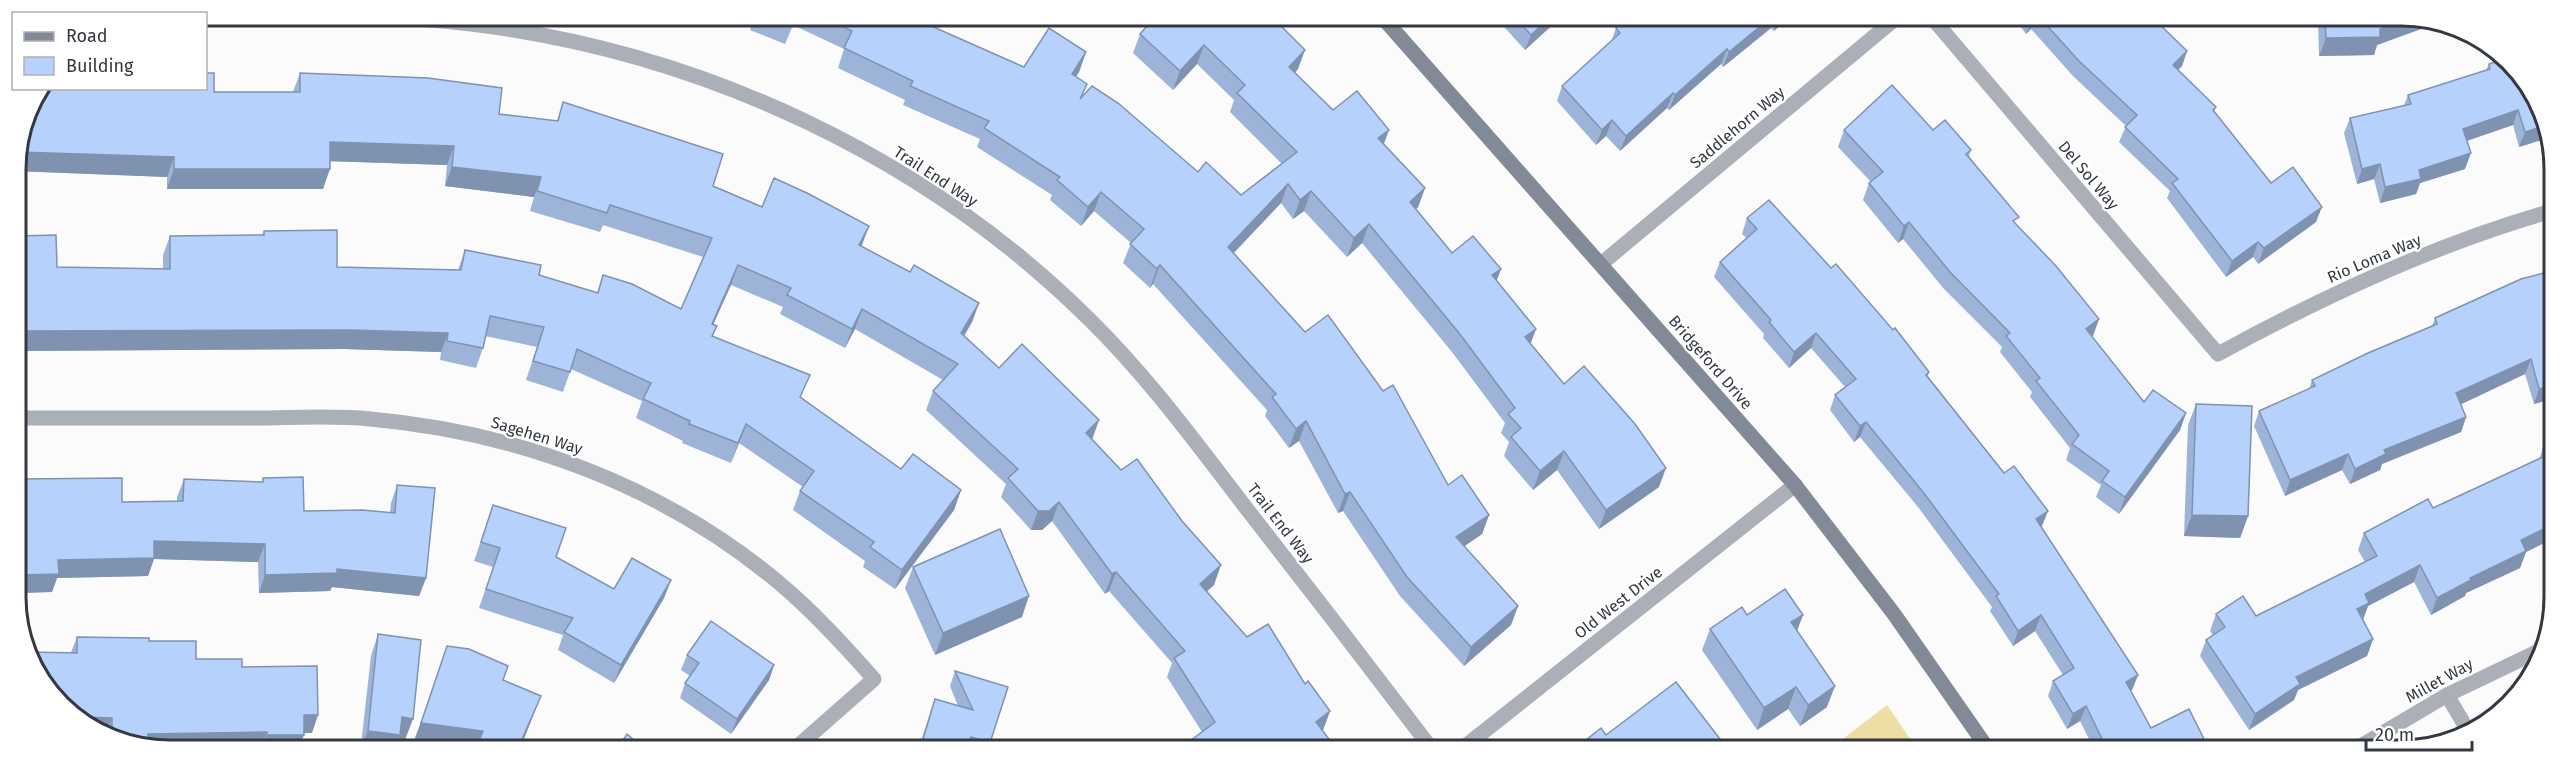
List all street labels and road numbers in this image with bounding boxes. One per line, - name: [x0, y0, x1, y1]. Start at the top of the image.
- street label: Saddlehorn Way: [1686, 82, 1789, 172]
- street label: Del Sol Way: [2054, 137, 2123, 214]
- street label: Trail End Way: [890, 142, 981, 211]
- street label: Rio Loma Way: [2324, 230, 2424, 287]
- street label: Bridgeford Drive: [1665, 311, 1757, 413]
- street label: Sagehen Way: [489, 413, 585, 458]
- street label: Trail End Way: [1244, 480, 1318, 567]
- street label: Old West Drive: [1571, 562, 1666, 643]
- street label: Millet Way: [2402, 654, 2476, 707]

